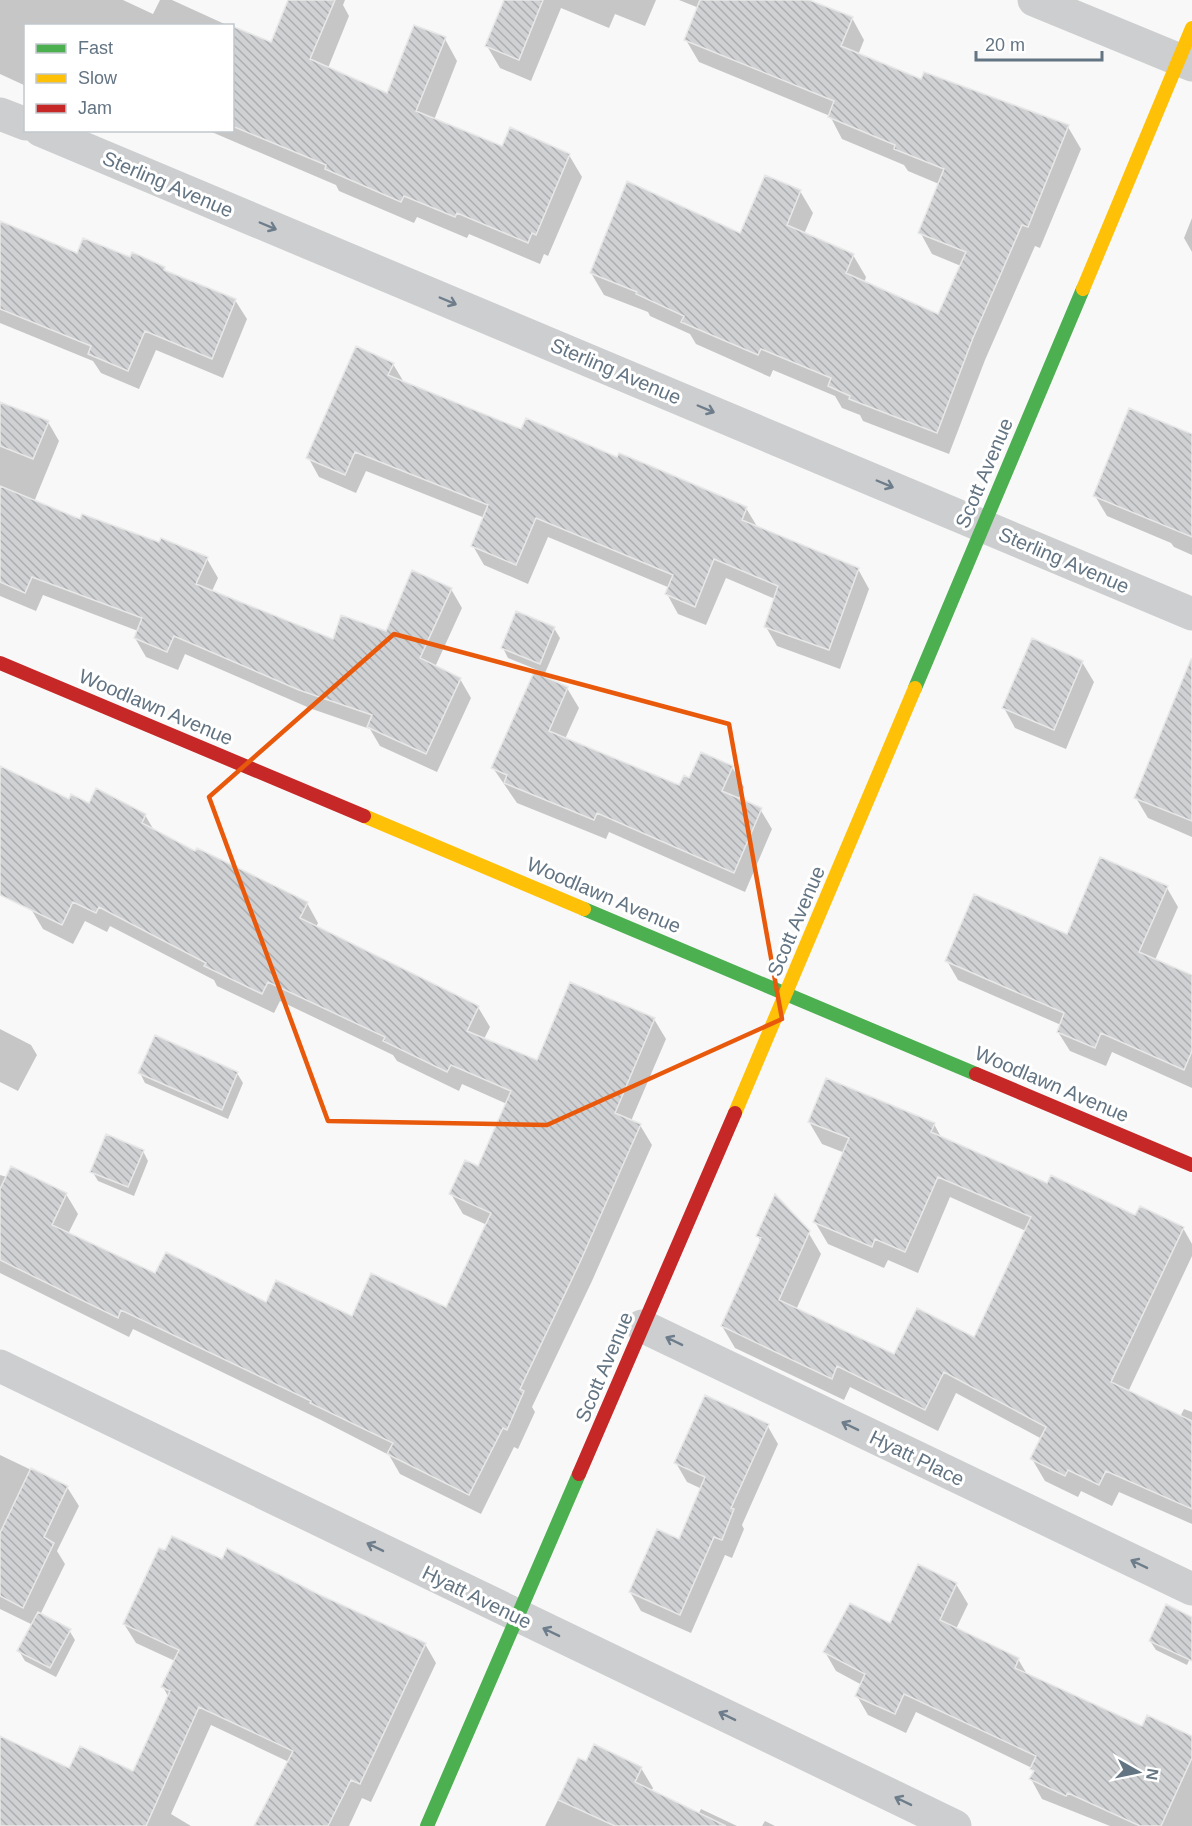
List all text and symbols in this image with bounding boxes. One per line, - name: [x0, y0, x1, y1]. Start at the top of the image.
- legend: [24, 24, 234, 132]
- scale bar: [976, 24, 1102, 62]
- text: 20 m: [985, 35, 1025, 55]
- text: Fast: [78, 38, 113, 58]
- text: Slow: [78, 68, 118, 88]
- text: Jam: [78, 98, 112, 118]
- street label: Sterling Avenue: [99, 147, 237, 221]
- one-way arrow: [259, 221, 277, 232]
- one-way arrow: [438, 296, 457, 307]
- street label: Sterling Avenue: [547, 334, 685, 408]
- one-way arrow: [696, 404, 714, 415]
- street label: Scott Avenue: [951, 415, 1017, 531]
- one-way arrow: [876, 479, 894, 490]
- street label: Sterling Avenue: [995, 523, 1133, 597]
- street label: Woodlawn Avenue: [76, 665, 236, 749]
- street label: Woodlawn Avenue: [524, 853, 684, 937]
- street label: Scott Avenue: [763, 863, 829, 979]
- street label: Woodlawn Avenue: [972, 1042, 1132, 1126]
- street label: Scott Avenue: [571, 1309, 637, 1425]
- one-way arrow: [665, 1335, 683, 1347]
- one-way arrow: [841, 1419, 859, 1431]
- street label: Hyatt Place: [866, 1426, 968, 1490]
- one-way arrow: [367, 1541, 385, 1553]
- one-way arrow: [1131, 1557, 1149, 1569]
- street label: Hyatt Avenue: [419, 1561, 535, 1633]
- one-way arrow: [542, 1626, 560, 1638]
- one-way arrow: [718, 1710, 736, 1722]
- north arrow: [1108, 1742, 1168, 1802]
- text: N: [1143, 1767, 1162, 1781]
- one-way arrow: [894, 1794, 912, 1806]

